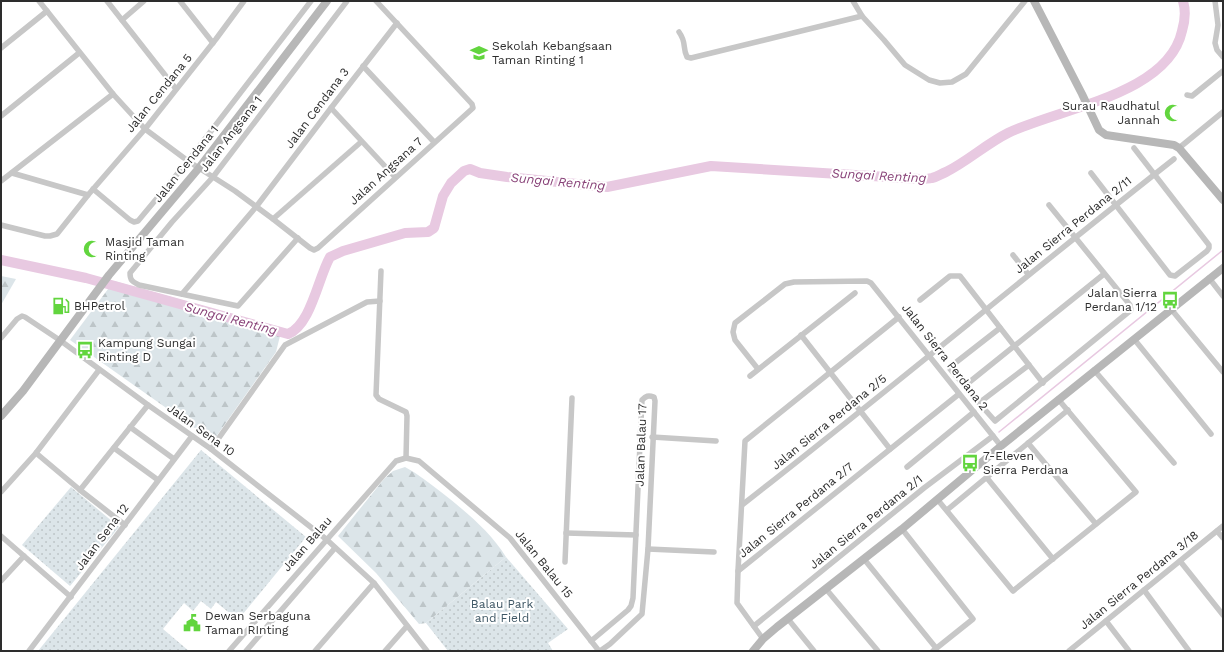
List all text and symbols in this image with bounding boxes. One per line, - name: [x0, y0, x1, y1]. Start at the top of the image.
- place label: Sekolah Kebangsaan Taman Rinting 1: [492, 39, 612, 67]
- school or university icon: Sekolah Kebangsaan Taman Rinting 1: [469, 43, 489, 63]
- street label: Jalan Cendana 5: [123, 51, 195, 135]
- street label: Jalan Cendana 3: [282, 65, 352, 151]
- street label: Jalan Angsana 1: [197, 93, 265, 175]
- place label: Surau Raudhatul Jannah: [1062, 99, 1160, 127]
- mosque icon: Surau Raudhatul Jannah: [1163, 103, 1183, 123]
- street label: Jalan Cendana 1: [151, 123, 221, 205]
- street label: Jalan Angsana 7: [346, 134, 426, 208]
- water label: Sungai Renting: [831, 166, 927, 185]
- water label: Sungai Renting: [510, 170, 606, 193]
- street label: Jalan Sierra Perdana 2/11: [1012, 174, 1134, 276]
- place label: Masjid Taman Rinting: [105, 235, 184, 263]
- mosque icon: Masjid Taman Rinting: [82, 239, 102, 259]
- place label: Jalan Sierra Perdana 1/12: [1084, 286, 1157, 314]
- bus stop icon: Jalan Sierra Perdana 1/12: [1160, 290, 1180, 310]
- fuel station icon: BHPetrol: [51, 296, 71, 316]
- place label: BHPetrol: [74, 299, 126, 313]
- water label: Sungai Renting: [183, 299, 279, 338]
- street label: Jalan Sierra Perdana 2: [899, 301, 991, 413]
- place label: Kampung Sungai Rinting D: [98, 336, 196, 364]
- bus stop icon: Kampung Sungai Rinting D: [75, 340, 95, 360]
- street label: Jalan Sierra Perdana 2/5: [769, 371, 889, 473]
- street label: Jalan Sena 10: [165, 401, 237, 459]
- street label: Jalan Balau 17: [633, 403, 649, 487]
- place label: 7-Eleven Sierra Perdana: [983, 449, 1069, 477]
- bus stop icon: 7-Eleven Sierra Perdana: [960, 453, 980, 473]
- street label: Jalan Sierra Perdana 2/7: [736, 459, 856, 561]
- street label: Jalan Sierra Perdana 2/1: [807, 472, 925, 572]
- street label: Jalan Sena 12: [73, 501, 131, 573]
- street label: Jalan Balau: [279, 514, 335, 574]
- street label: Jalan Balau 15: [512, 527, 576, 601]
- street label: Jalan Sierra Perdana 3/18: [1077, 528, 1201, 632]
- park label: Balau Park and Field: [471, 597, 533, 625]
- place label: Dewan Serbaguna Taman RInting: [205, 609, 311, 637]
- public building icon: Dewan Serbaguna Taman RInting: [182, 613, 202, 633]

